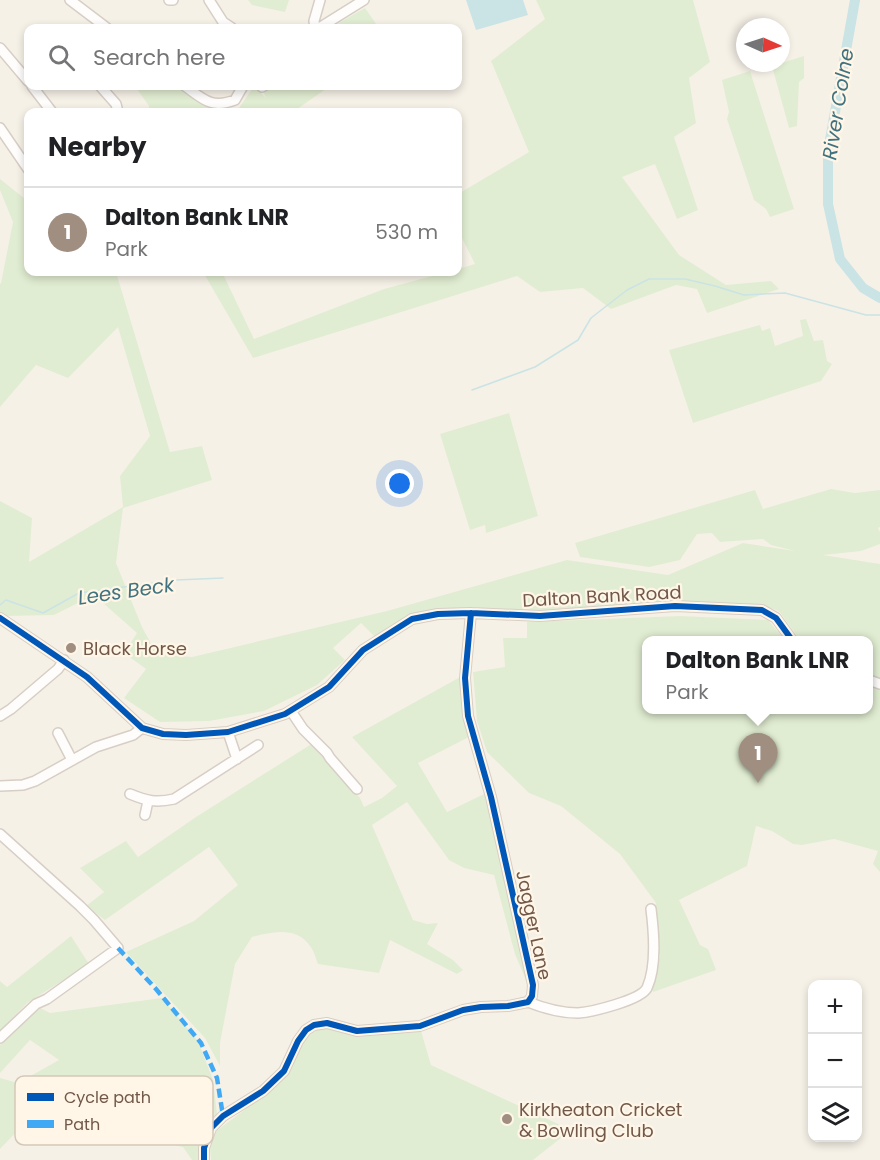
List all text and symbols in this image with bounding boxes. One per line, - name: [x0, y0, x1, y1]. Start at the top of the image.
- north arrow: [736, 18, 790, 72]
- search box: [24, 24, 462, 90]
- icon: search: [45, 41, 78, 74]
- text: Search here: [93, 42, 226, 73]
- water label: River Colne: [815, 46, 861, 162]
- text: Nearby: [48, 129, 146, 165]
- text: Dalton Bank LNR: [105, 202, 289, 233]
- text: 1: [64, 218, 71, 246]
- text: 530 m: [375, 218, 438, 246]
- text: Park: [105, 235, 148, 263]
- your location: [385, 469, 414, 498]
- water label: Lees Beck: [76, 570, 178, 612]
- street label: Dalton Bank Road: [522, 579, 682, 613]
- place label: Black Horse: [83, 636, 187, 661]
- popup: [642, 636, 873, 714]
- marker: Black Horse: [64, 641, 78, 655]
- text: Dalton Bank LNR: [666, 645, 849, 676]
- text: Park: [666, 678, 708, 706]
- pin: 1: [738, 734, 777, 783]
- street label: Jagger Lane: [510, 868, 558, 982]
- map controls: [808, 980, 862, 1142]
- button: +: [808, 980, 862, 1034]
- button: −: [808, 1034, 862, 1088]
- legend: [15, 1076, 213, 1145]
- text: Cycle path: [64, 1086, 151, 1109]
- button: layers: [808, 1088, 862, 1142]
- place label: Kirkheaton Cricket & Bowling Club: [519, 1097, 682, 1143]
- marker: Kirkheaton Cricket & Bowling Club: [500, 1112, 514, 1126]
- text: Path: [64, 1113, 100, 1136]

